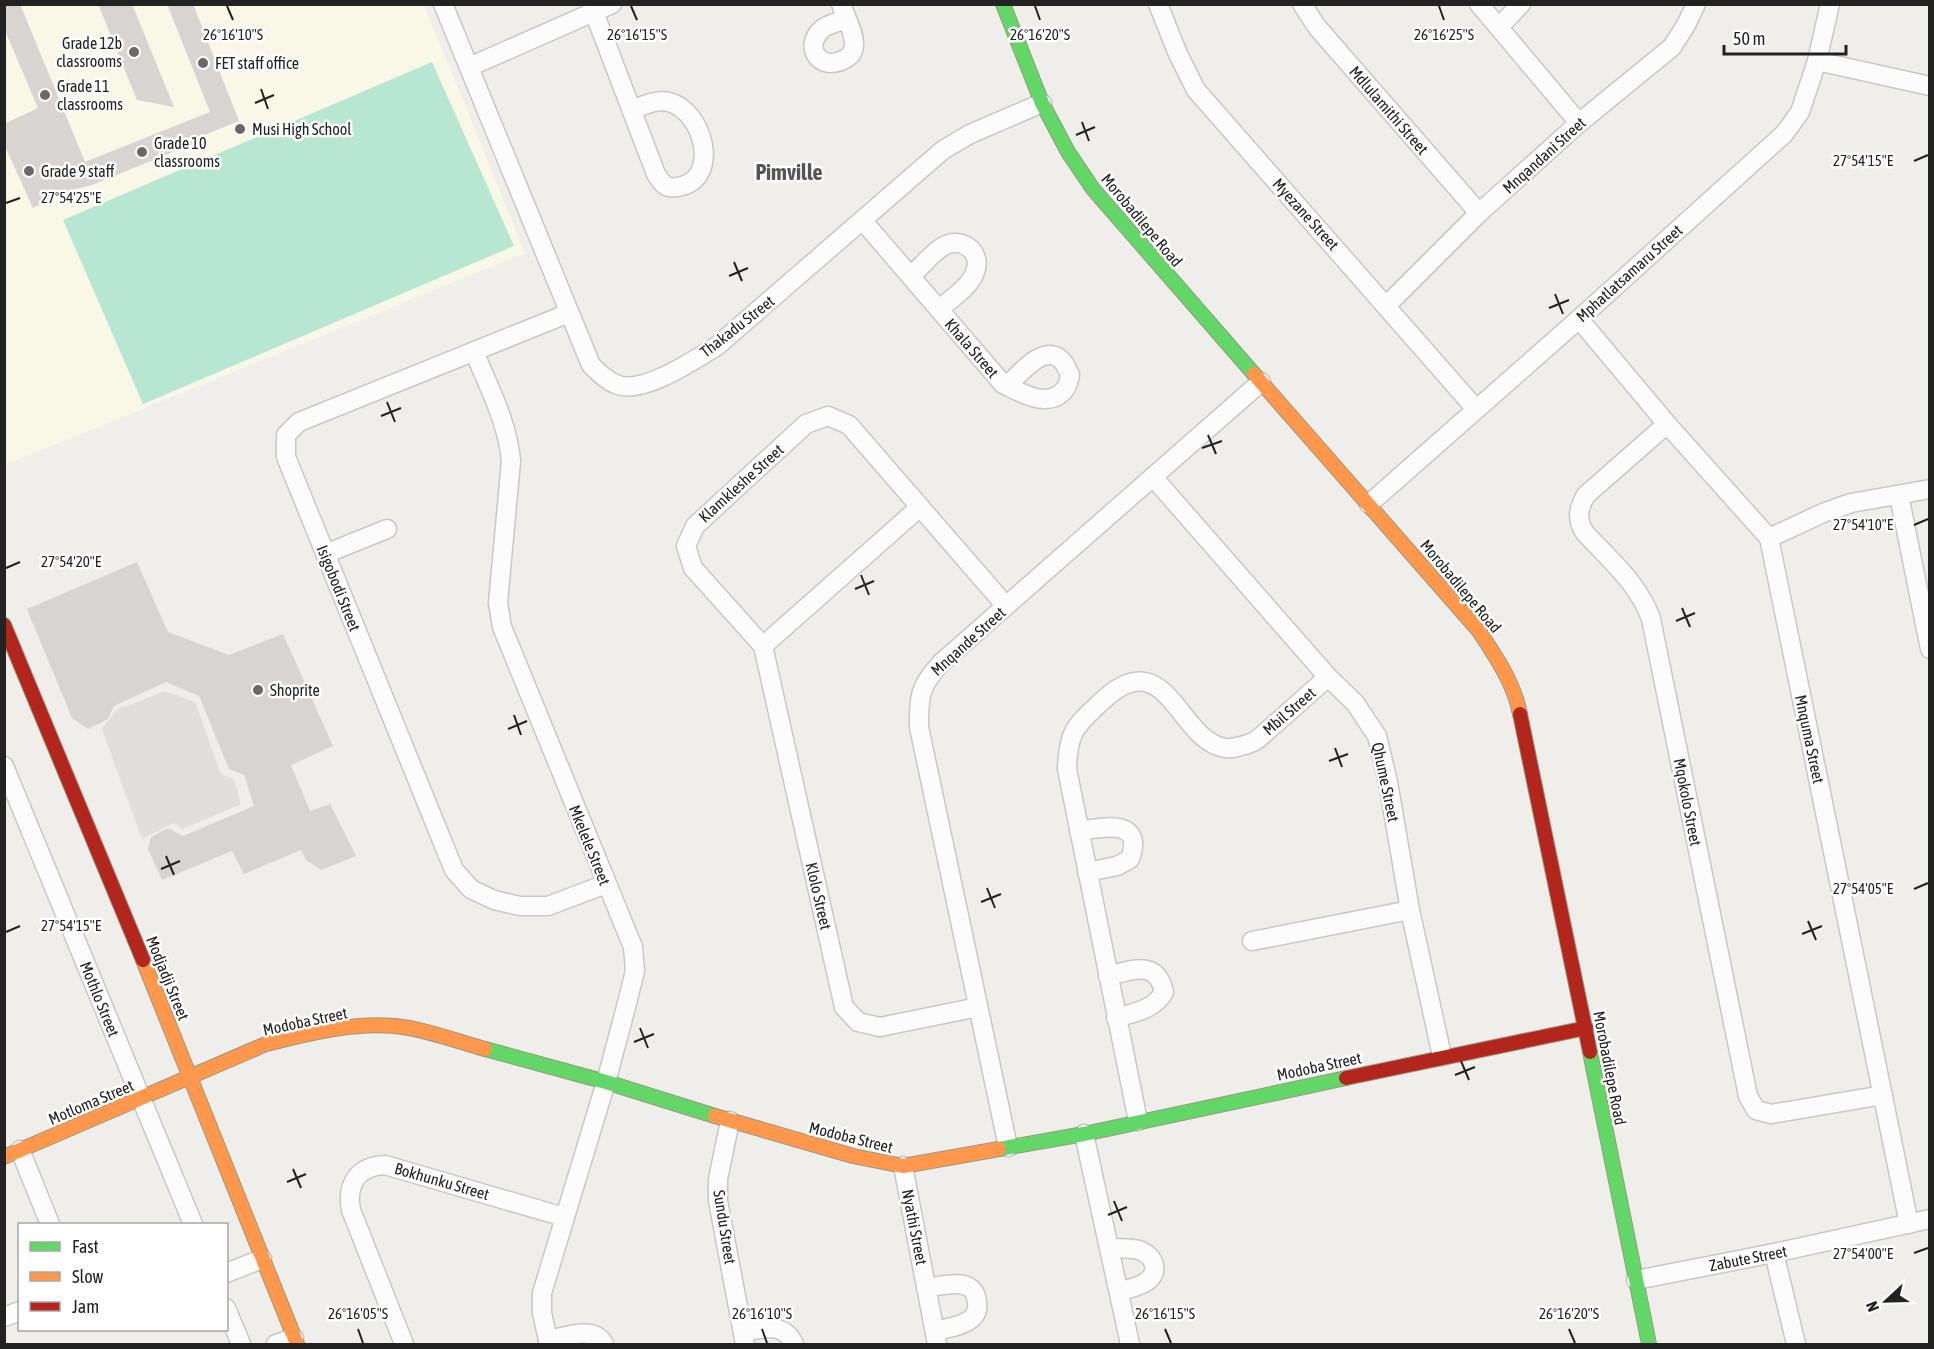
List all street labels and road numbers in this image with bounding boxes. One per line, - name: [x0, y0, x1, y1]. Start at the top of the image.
- street label: Mdlulamithi Street: [1346, 62, 1432, 158]
- street label: Mnqandani Street: [1499, 113, 1590, 198]
- street label: Morobadilepe Road: [1097, 170, 1186, 271]
- street label: Myezane Street: [1268, 175, 1343, 254]
- street label: Mphatlatsamaru Street: [1572, 220, 1687, 326]
- street label: Thakadu Street: [696, 291, 778, 360]
- street label: Khala Street: [942, 315, 1003, 381]
- street label: Klamkleshe Street: [695, 440, 787, 526]
- street label: Morobadilepe Road: [1416, 536, 1505, 637]
- street label: Isigobodi Street: [313, 542, 365, 634]
- street label: Mnqande Street: [927, 603, 1010, 680]
- street label: Mbil Street: [1259, 683, 1319, 739]
- street label: Mnquma Street: [1791, 693, 1828, 785]
- street label: Qhume Street: [1369, 741, 1403, 824]
- street label: Mqokolo Street: [1670, 757, 1705, 848]
- street label: Mkelele Street: [566, 802, 614, 888]
- street label: Klolo Street: [803, 861, 836, 932]
- street label: Modjadji Street: [142, 933, 193, 1023]
- street label: Mothlo Street: [77, 959, 123, 1040]
- street label: Modoba Street: [261, 1003, 349, 1039]
- street label: Morobadilepe Road: [1589, 1009, 1630, 1127]
- street label: Modoba Street: [1275, 1048, 1363, 1084]
- street label: Motloma Street: [46, 1076, 137, 1128]
- street label: Modoba Street: [807, 1118, 895, 1156]
- street label: Bokhunku Street: [393, 1159, 492, 1203]
- street label: Nyathi Street: [898, 1188, 931, 1267]
- street label: Sundu Street: [710, 1189, 740, 1266]
- street label: Zabute Street: [1708, 1242, 1789, 1274]

